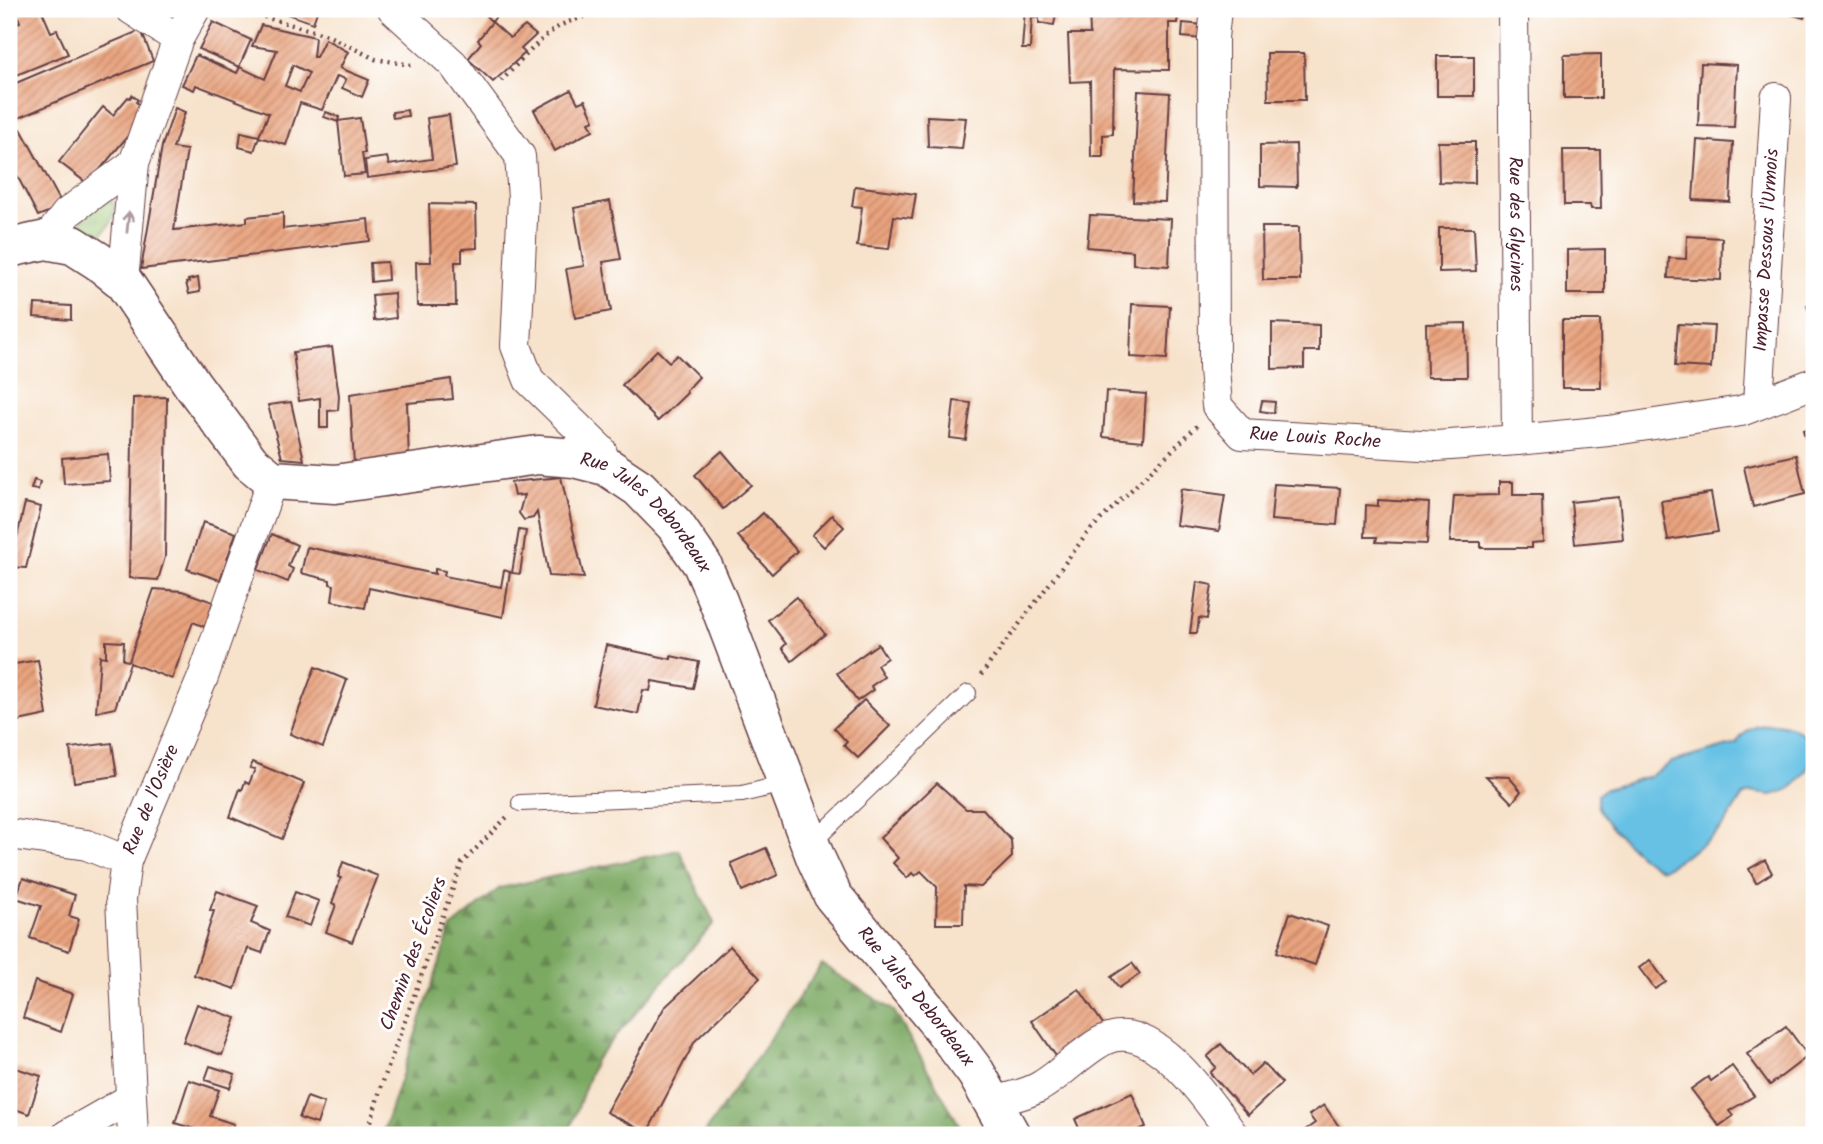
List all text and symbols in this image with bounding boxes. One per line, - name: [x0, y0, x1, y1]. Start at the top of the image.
- street label: Impasse Dessous l'Urmois: [1746, 148, 1788, 353]
- street label: Rue des Glycines: [1499, 156, 1531, 292]
- one-way arrow: [122, 211, 135, 234]
- street label: Rue Louis Roche: [1248, 419, 1382, 458]
- street label: Rue Jules Debordeaux: [577, 445, 719, 578]
- street label: Rue de l'Osière: [115, 740, 188, 860]
- street label: Chemin des Écoliers: [372, 873, 456, 1035]
- street label: Rue Jules Debordeaux: [849, 920, 982, 1074]

